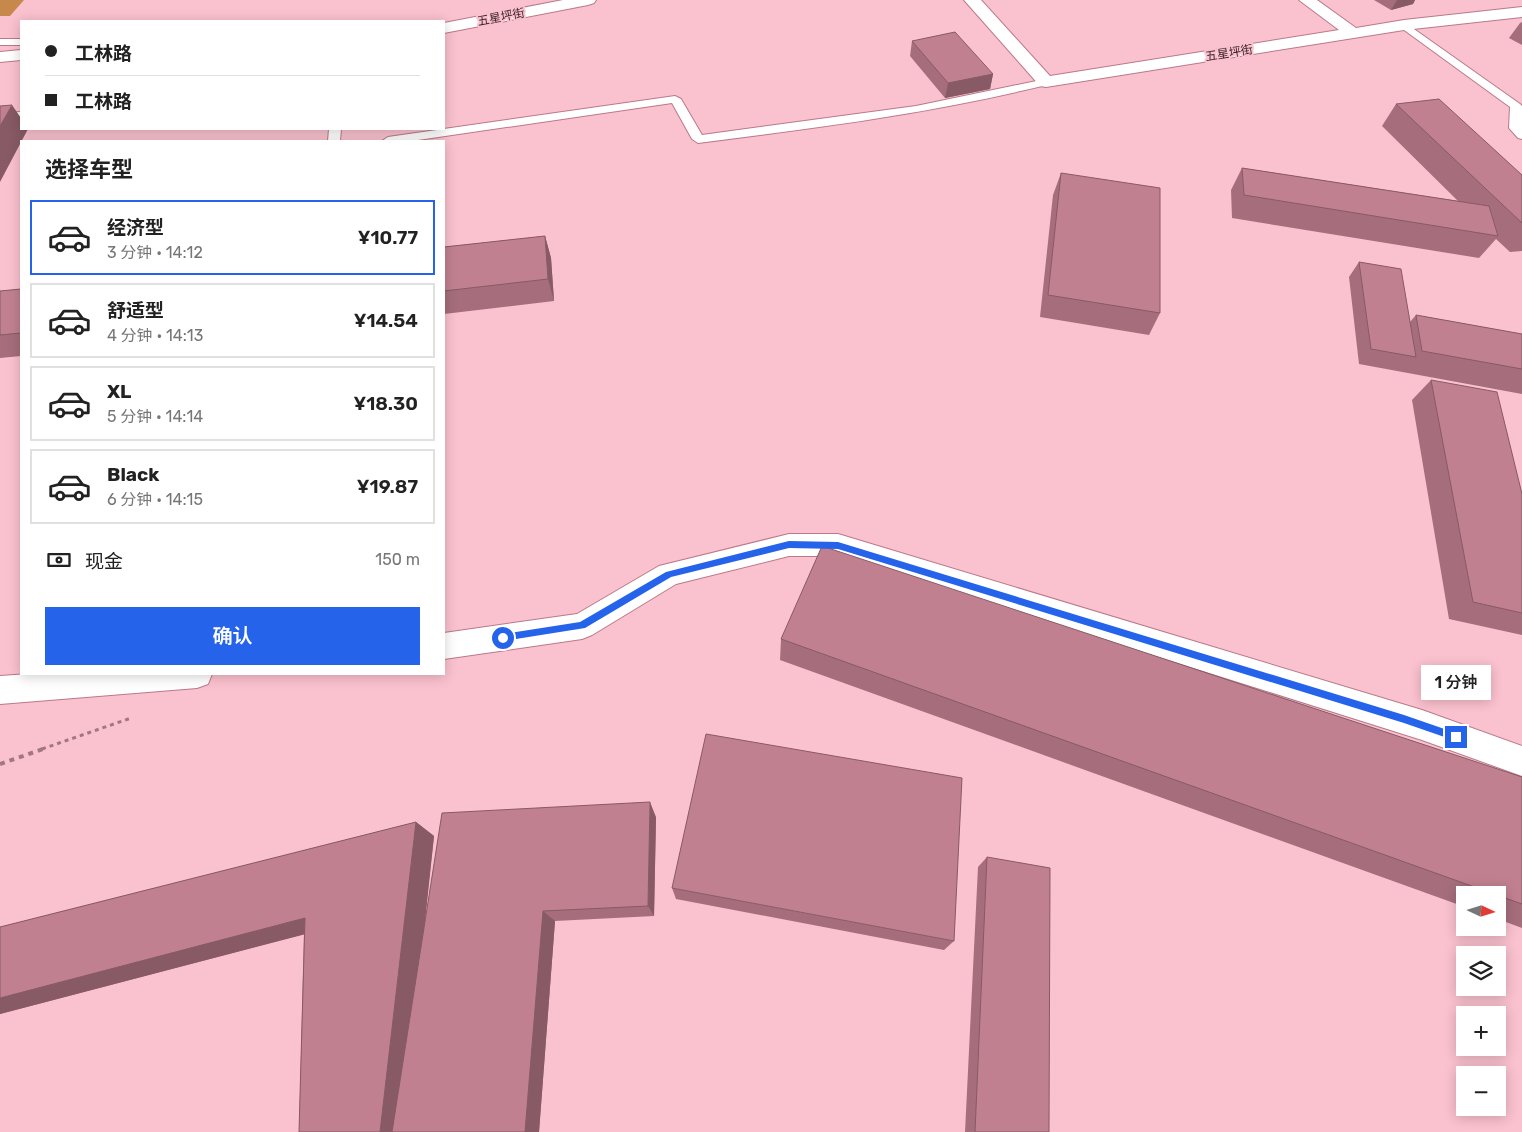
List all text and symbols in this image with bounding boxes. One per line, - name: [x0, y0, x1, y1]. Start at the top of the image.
- street label: 五星坪街: [476, 6, 526, 28]
- text: 工林路: [75, 42, 132, 65]
- street label: 五星坪街: [1204, 42, 1254, 64]
- text: 工林路: [75, 90, 132, 113]
- text: 选择车型: [45, 156, 133, 183]
- icon: car: [47, 215, 92, 260]
- text: 经济型: [107, 216, 164, 239]
- text: ¥10.77: [358, 226, 418, 249]
- text: 3 分钟 · 14:12: [107, 243, 203, 262]
- icon: car: [47, 298, 92, 343]
- text: 舒适型: [107, 299, 164, 322]
- text: ¥14.54: [354, 309, 418, 332]
- text: 4 分钟 · 14:13: [107, 326, 203, 345]
- text: XL: [107, 380, 131, 403]
- icon: car: [47, 381, 92, 426]
- text: ¥18.30: [353, 392, 418, 415]
- text: 5 分钟 · 14:14: [107, 407, 203, 426]
- text: Black: [107, 463, 159, 486]
- icon: car: [47, 464, 92, 509]
- text: ¥19.87: [357, 475, 418, 498]
- text: 6 分钟 · 14:15: [107, 490, 203, 509]
- icon: cash: [45, 546, 73, 574]
- text: 现金: [85, 550, 123, 573]
- text: 150 m: [375, 550, 420, 569]
- button: 确认: [45, 607, 420, 665]
- route start: [492, 627, 514, 649]
- callout: 1 分钟: [1421, 664, 1491, 700]
- text: 1 分钟: [1434, 673, 1478, 692]
- route end: [1445, 726, 1467, 748]
- north arrow: [1456, 886, 1506, 936]
- map controls: [1456, 886, 1506, 1116]
- button: layers: [1456, 946, 1506, 996]
- button: +: [1456, 1006, 1506, 1056]
- button: −: [1456, 1066, 1506, 1116]

